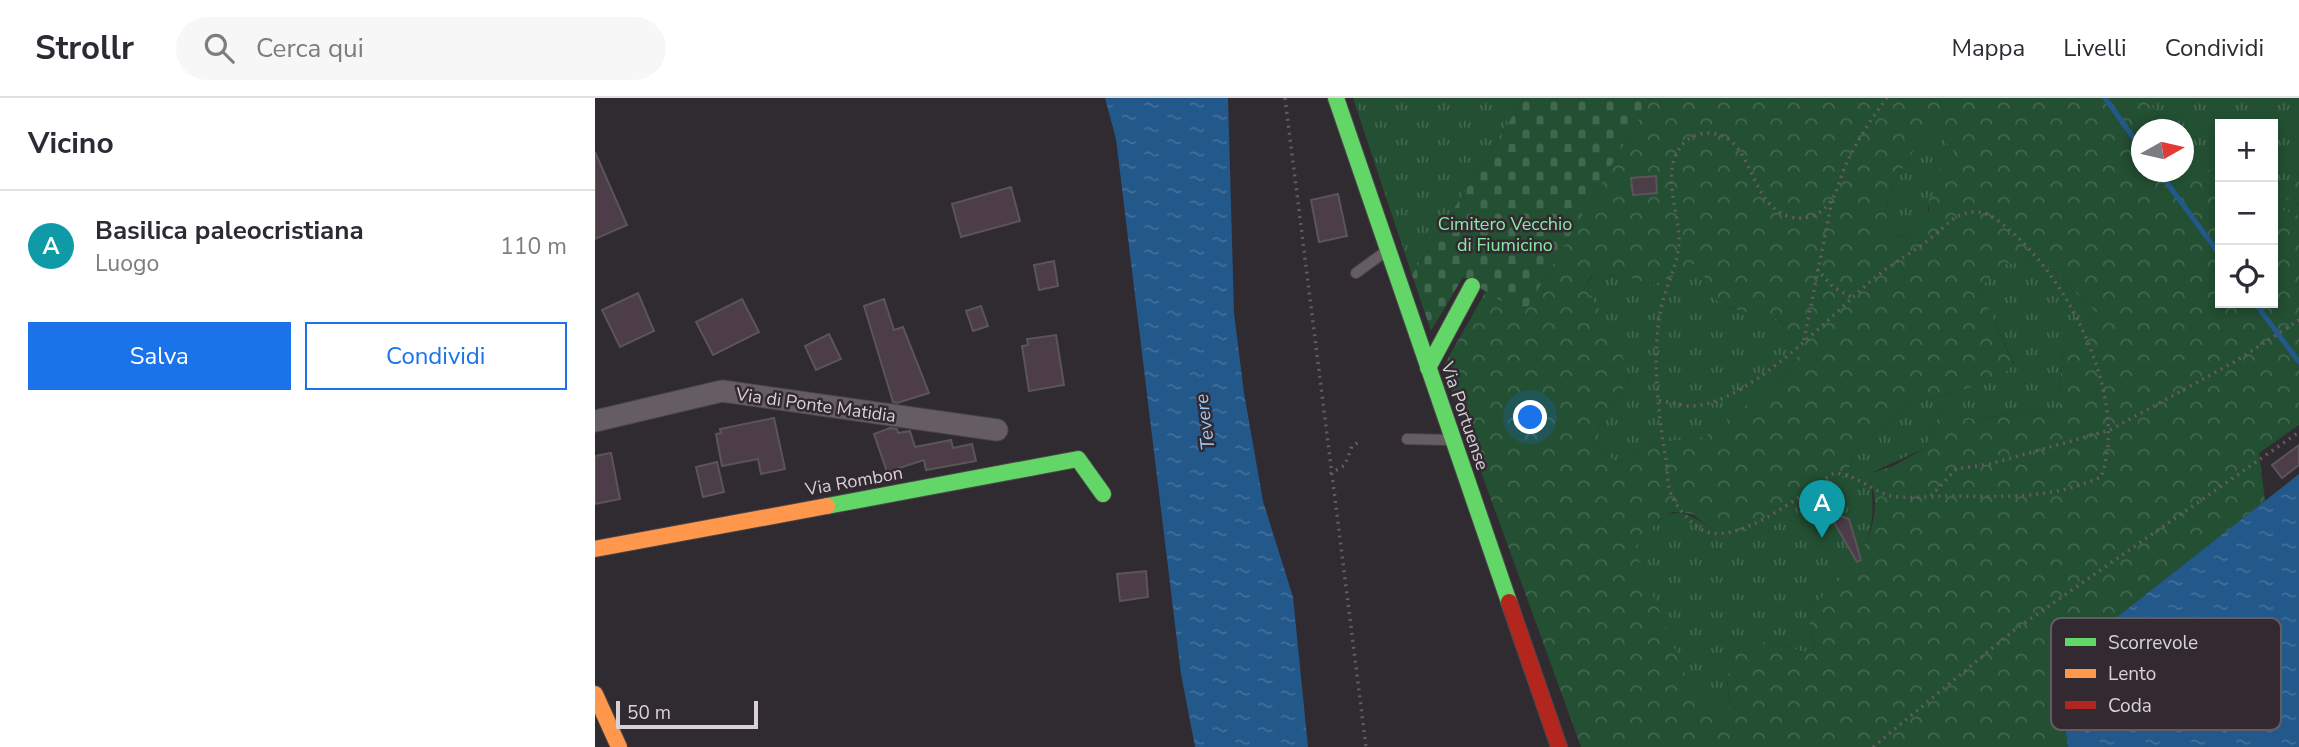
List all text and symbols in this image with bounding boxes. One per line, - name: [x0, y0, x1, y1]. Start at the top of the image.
- search box: [176, 17, 666, 80]
- text: Strollr: [35, 26, 134, 71]
- icon: search: [200, 29, 238, 67]
- text: Cerca qui: [256, 31, 364, 66]
- text: Mappa: [1951, 32, 2025, 64]
- text: Livelli: [2063, 32, 2127, 64]
- text: Condividi: [2165, 32, 2264, 64]
- north arrow: [2131, 119, 2194, 182]
- map controls: [2215, 119, 2278, 308]
- button: +: [2215, 119, 2278, 182]
- text: Vicino: [28, 123, 114, 164]
- button: −: [2215, 182, 2278, 245]
- park label: Cimitero Vecchio di Fiumicino: [1438, 212, 1572, 257]
- text: Basilica paleocristiana: [95, 213, 364, 248]
- text: A: [42, 231, 60, 262]
- text: 110 m: [500, 231, 567, 262]
- button: locate: [2215, 245, 2278, 308]
- text: Luogo: [95, 248, 159, 279]
- button: Salva: [28, 322, 291, 390]
- button: Condividi: [305, 322, 567, 390]
- street label: Via Portuense: [1435, 358, 1495, 473]
- street label: Via di Ponte Matidia: [733, 382, 898, 428]
- water label: Tevere: [1189, 392, 1221, 452]
- your location: [1513, 400, 1547, 434]
- street label: Via Rombon: [802, 461, 905, 502]
- pin: A: [1799, 480, 1845, 538]
- legend: [2051, 618, 2281, 730]
- text: Scorrevole: [2108, 630, 2198, 656]
- text: Lento: [2108, 661, 2156, 687]
- text: Coda: [2108, 693, 2152, 719]
- scale bar: [616, 698, 758, 730]
- text: 50 m: [627, 700, 671, 726]

